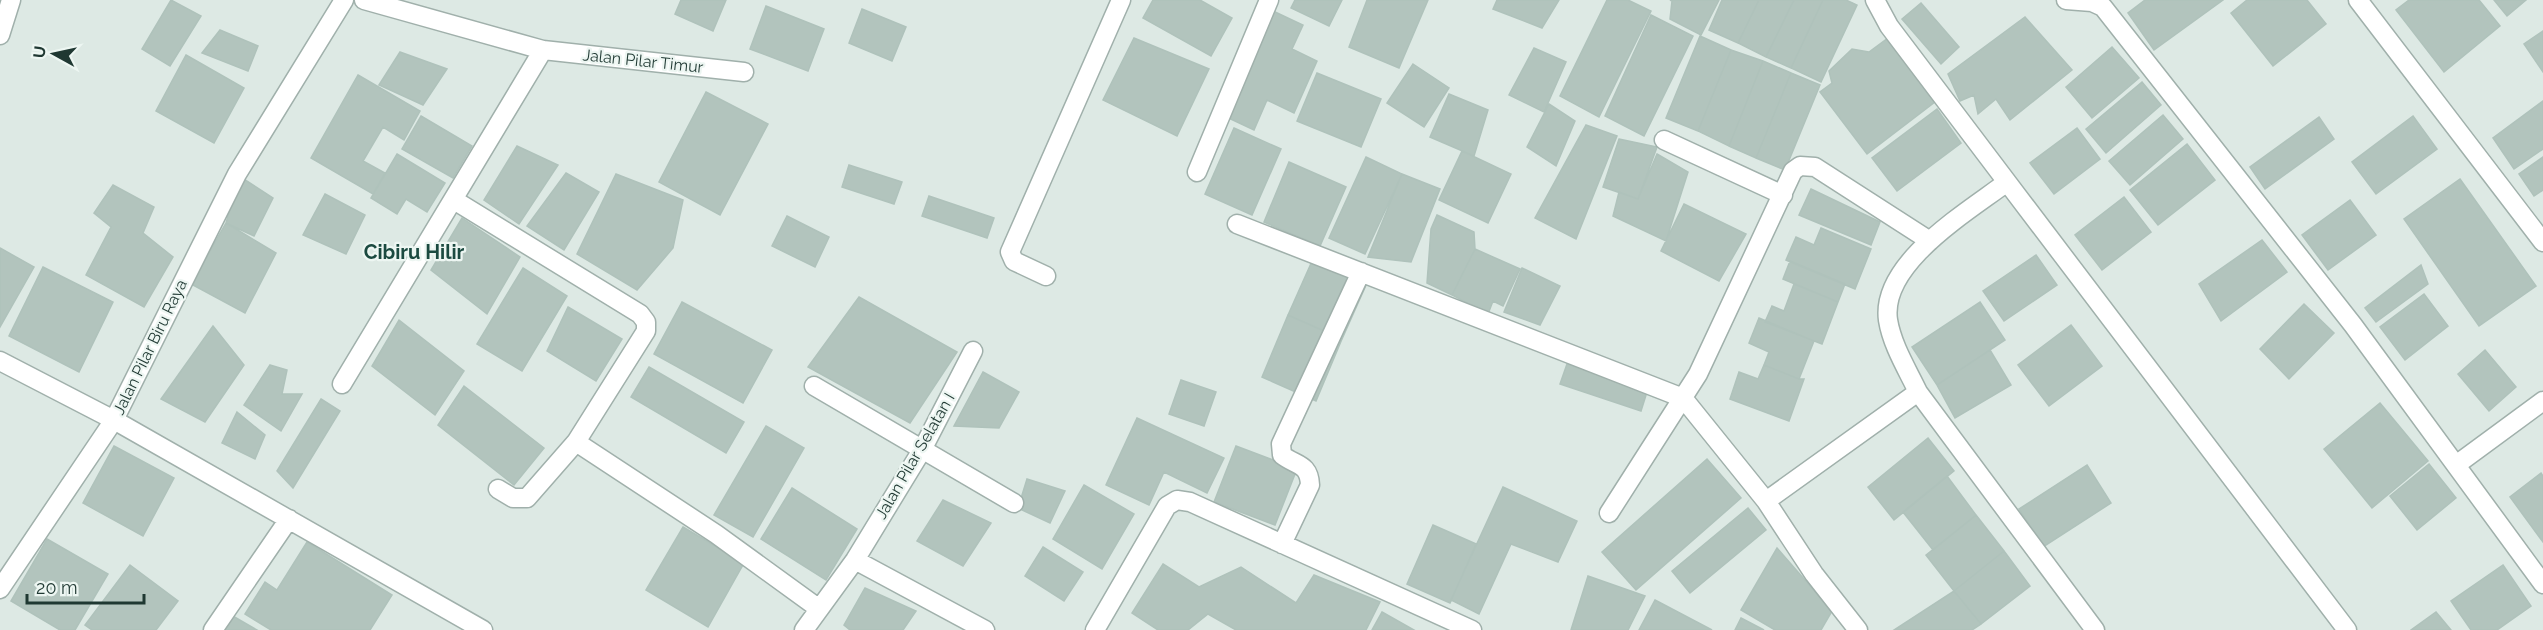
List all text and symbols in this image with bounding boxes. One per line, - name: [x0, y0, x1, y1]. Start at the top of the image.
- north arrow: [24, 24, 84, 84]
- text: U: [29, 45, 50, 59]
- street label: Jalan Pilar Timur: [582, 45, 705, 77]
- district label: Cibiru Hilir: [364, 240, 465, 264]
- street label: Jalan Pilar Biru Raya: [109, 276, 191, 418]
- street label: Jalan Pilar Selatan I: [871, 390, 959, 522]
- scale bar: [27, 567, 144, 605]
- text: 20 m: [36, 577, 78, 598]

